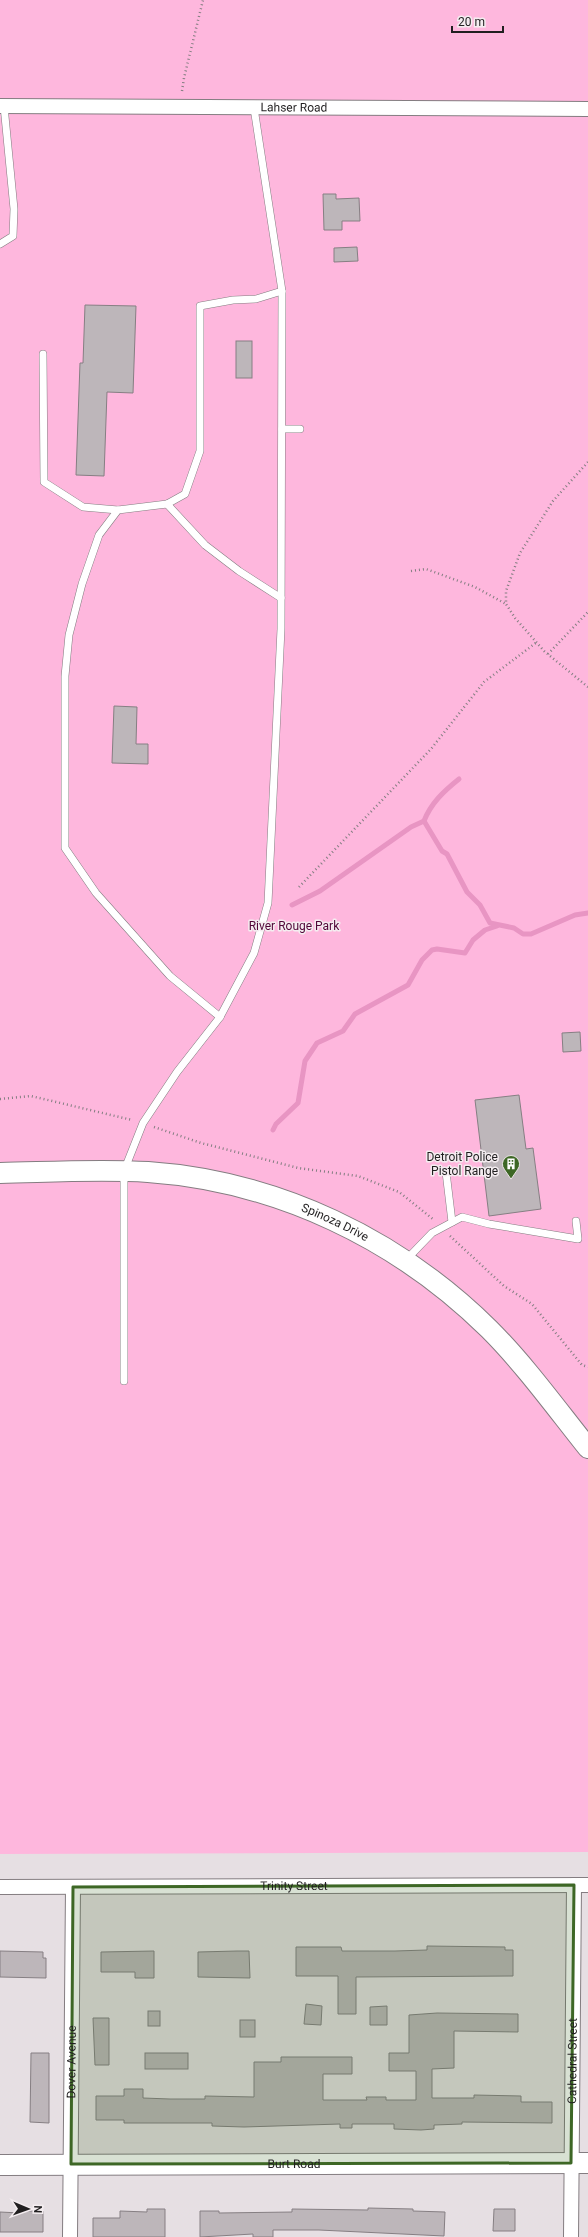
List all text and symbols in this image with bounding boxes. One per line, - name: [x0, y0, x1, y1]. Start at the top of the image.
- scale bar: [452, 8, 503, 34]
- text: 20 m: [458, 15, 485, 29]
- street label: Lahser Road: [261, 100, 327, 115]
- park label: River Rouge Park: [249, 919, 340, 933]
- place label: Detroit Police Pistol Range: [426, 1150, 498, 1178]
- building icon: Detroit Police Pistol Range: [501, 1154, 521, 1179]
- street label: Spinoza Drive: [300, 1200, 371, 1244]
- street label: Trinity Street: [260, 1879, 328, 1893]
- street label: Cathedral Street: [565, 2018, 580, 2104]
- street label: Dover Avenue: [64, 2025, 79, 2099]
- street label: Burt Road: [267, 2157, 320, 2171]
- north arrow: [8, 2189, 48, 2229]
- text: N: [31, 2205, 44, 2214]

